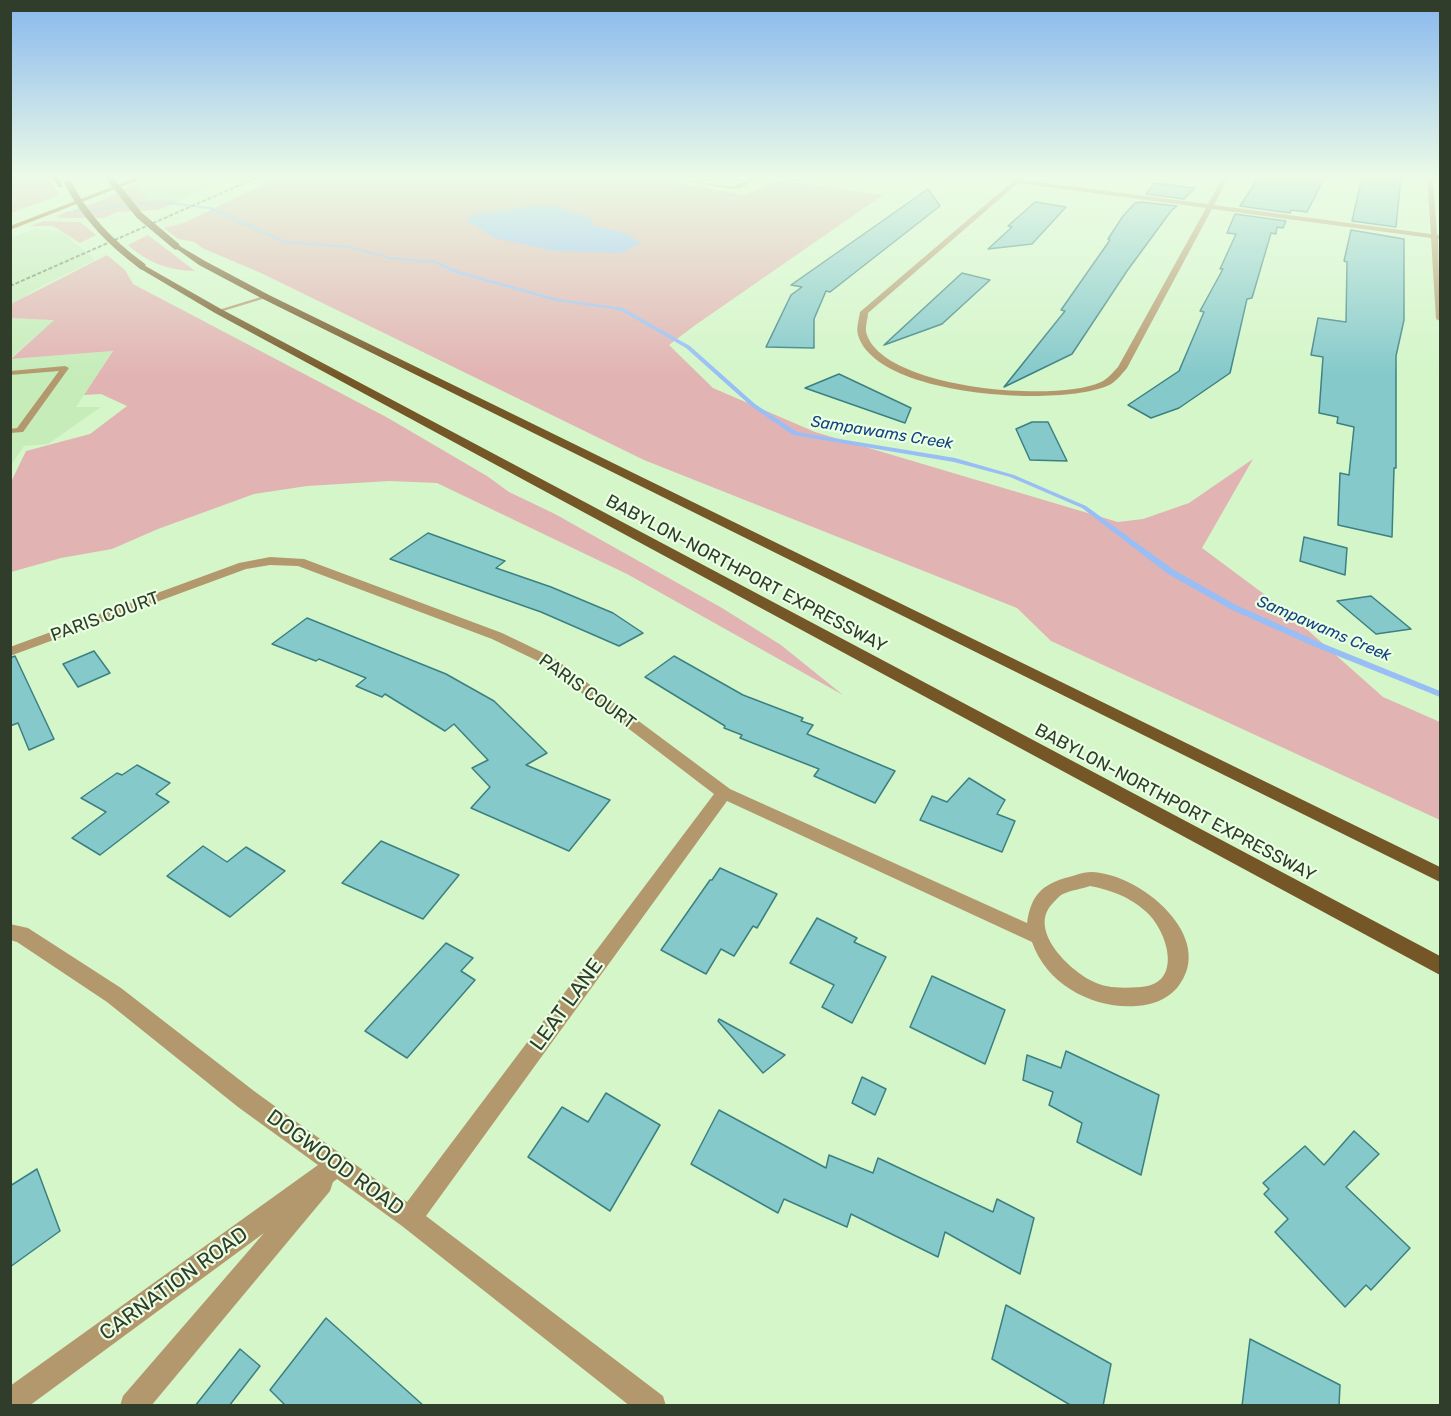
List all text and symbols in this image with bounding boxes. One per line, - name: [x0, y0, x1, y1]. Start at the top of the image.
- water label: Sampawams Creek: [809, 412, 955, 454]
- street label: BABYLON-NORTHPORT EXPRESSWAY: [602, 490, 890, 658]
- street label: PARIS COURT: [48, 587, 162, 647]
- water label: Sampawams Creek: [1254, 592, 1394, 666]
- street label: PARIS COURT: [535, 650, 639, 734]
- street label: BABYLON-NORTHPORT EXPRESSWAY: [1031, 719, 1319, 887]
- street label: LEAT LANE: [525, 954, 609, 1056]
- street label: DOGWOOD ROAD: [261, 1105, 409, 1221]
- street label: CARNATION ROAD: [95, 1222, 253, 1346]

